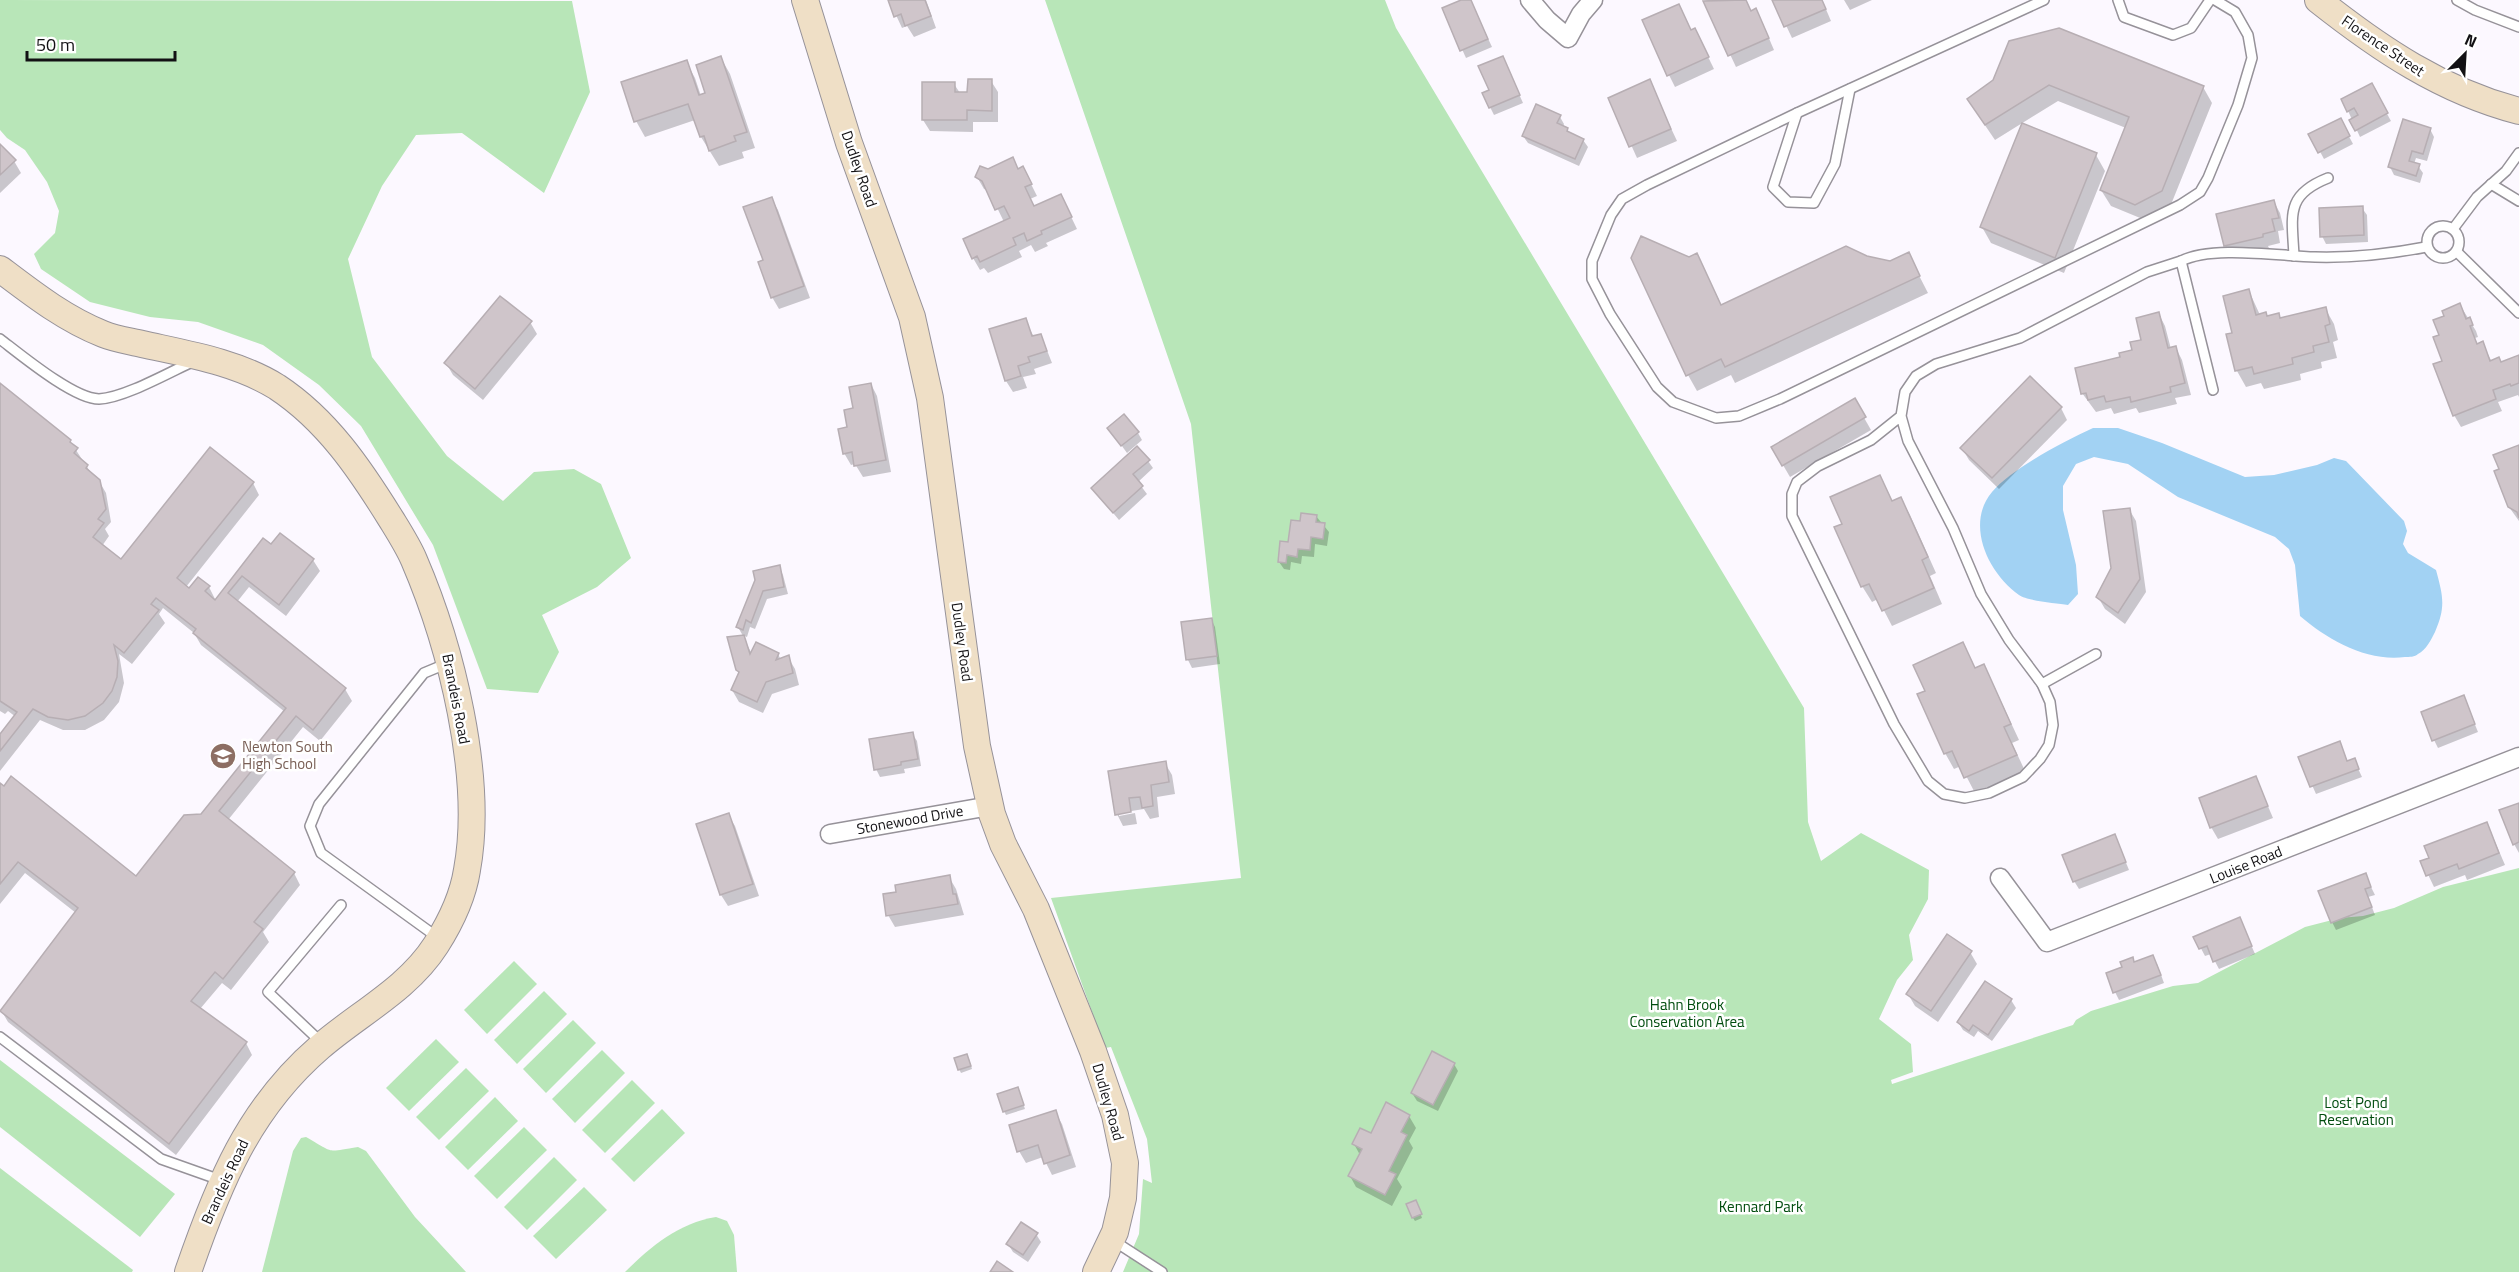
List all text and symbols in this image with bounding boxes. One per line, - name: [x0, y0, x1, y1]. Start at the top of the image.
- street label: Florence Street: [2337, 9, 2430, 82]
- scale bar: [27, 24, 176, 62]
- north arrow: [2435, 24, 2495, 84]
- text: N: [2461, 27, 2481, 54]
- text: 50 m: [36, 31, 75, 58]
- street label: Dudley Road: [836, 128, 883, 210]
- street label: Dudley Road: [946, 601, 979, 683]
- street label: Brandeis Road: [436, 652, 477, 746]
- place label: Newton South High School: [242, 735, 333, 775]
- school or university icon: Newton South High School: [208, 741, 238, 771]
- street label: Stonewood Drive: [855, 799, 965, 840]
- street label: Louise Road: [2206, 840, 2286, 890]
- park label: Hahn Brook Conservation Area: [1629, 993, 1745, 1033]
- street label: Dudley Road: [1086, 1060, 1130, 1143]
- park label: Lost Pond Reservation: [2318, 1091, 2394, 1131]
- street label: Brandeis Road: [195, 1135, 254, 1228]
- park label: Kennard Park: [1719, 1195, 1803, 1218]

